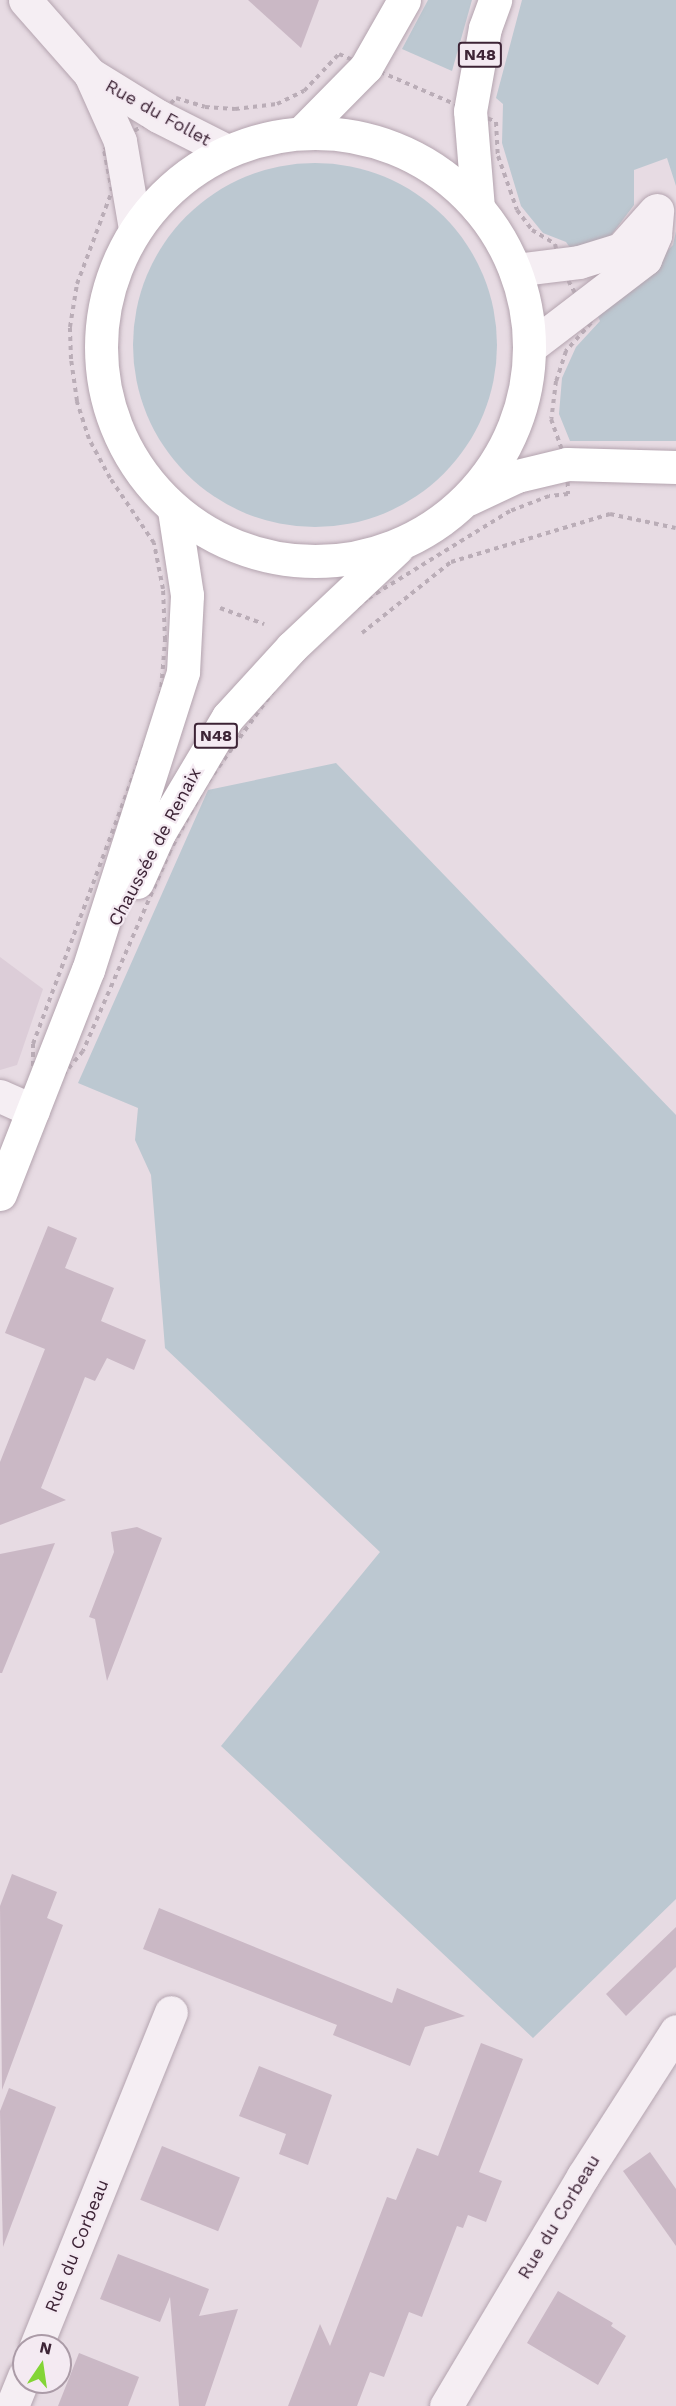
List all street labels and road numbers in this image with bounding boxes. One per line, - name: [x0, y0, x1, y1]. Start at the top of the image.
- road number: N48: [458, 42, 502, 68]
- street label: Rue du Follet: [101, 75, 215, 151]
- road number: N48: [194, 723, 238, 749]
- street label: Chaussée de Renaix: [104, 764, 206, 930]
- street label: Rue du Corbeau: [513, 2151, 605, 2283]
- street label: Rue du Corbeau: [41, 2176, 113, 2316]

